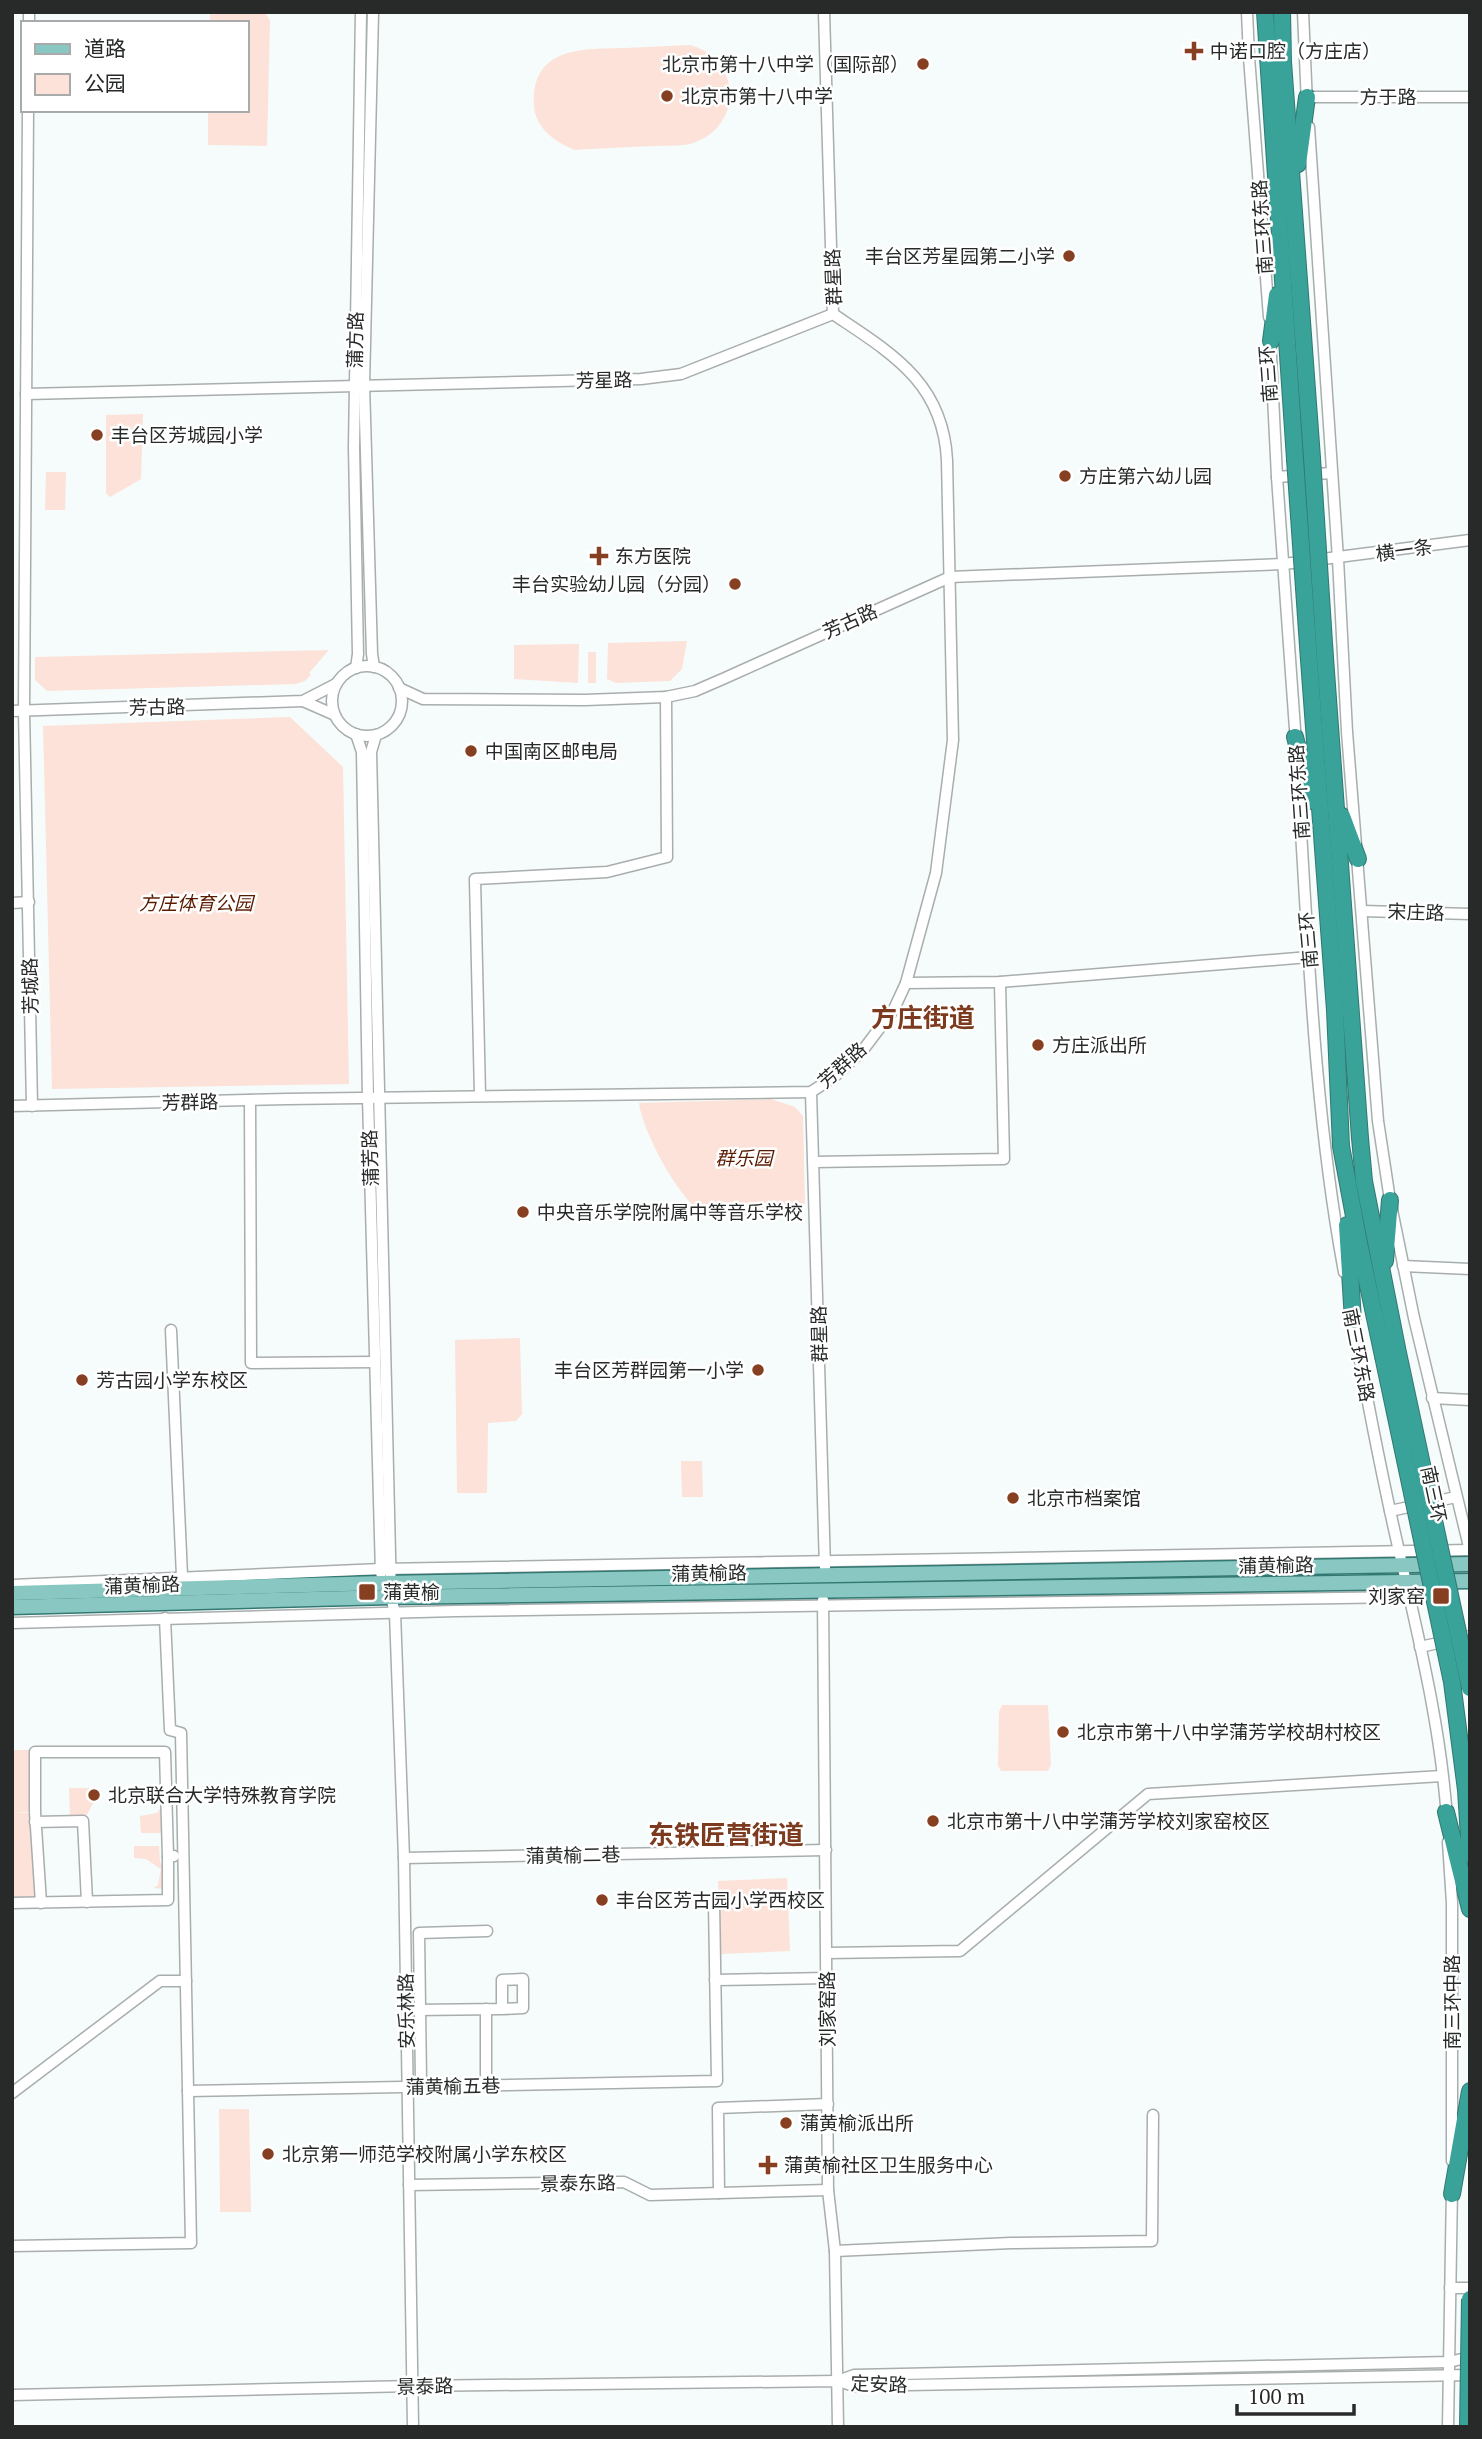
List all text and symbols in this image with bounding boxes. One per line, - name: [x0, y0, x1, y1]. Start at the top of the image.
- legend: [21, 21, 248, 112]
- text: 道路: [84, 34, 126, 62]
- place label: 中诺口腔（方庄店）: [1210, 38, 1381, 63]
- marker: 中诺口腔（方庄店）: [1184, 41, 1204, 61]
- place label: 北京市第十八中学（国际部）: [662, 51, 909, 76]
- marker: 北京市第十八中学（国际部）: [915, 56, 931, 72]
- text: 公园: [84, 69, 126, 97]
- place label: 北京市第十八中学: [681, 83, 833, 108]
- street label: 方于路: [1359, 84, 1417, 109]
- marker: 北京市第十八中学: [659, 88, 675, 104]
- street label: 南三环东路: [1246, 179, 1277, 275]
- place label: 丰台区芳星园第二小学: [865, 243, 1055, 268]
- street label: 群星路: [819, 248, 846, 306]
- marker: 丰台区芳星园第二小学: [1061, 248, 1077, 264]
- street label: 蒲方路: [342, 311, 367, 369]
- street label: 南三环: [1253, 345, 1282, 403]
- street label: 芳星路: [575, 367, 633, 392]
- place label: 丰台区芳城园小学: [111, 422, 263, 447]
- marker: 丰台区芳城园小学: [89, 427, 105, 443]
- place label: 方庄第六幼儿园: [1079, 463, 1212, 488]
- marker: 方庄第六幼儿园: [1057, 468, 1073, 484]
- street label: 横一条: [1374, 533, 1434, 566]
- place label: 东方医院: [615, 543, 691, 568]
- marker: 东方医院: [589, 546, 609, 566]
- place label: 丰台实验幼儿园（分园）: [512, 571, 721, 596]
- marker: 丰台实验幼儿园（分园）: [727, 576, 743, 592]
- street label: 芳古路: [819, 598, 881, 644]
- street label: 芳古路: [128, 694, 186, 719]
- place label: 中国南区邮电局: [485, 738, 618, 763]
- marker: 中国南区邮电局: [463, 743, 479, 759]
- street label: 南三环东路: [1283, 744, 1314, 840]
- park label: 方庄体育公园: [139, 890, 256, 915]
- street label: 宋庄路: [1387, 898, 1445, 925]
- street label: 南三环: [1293, 911, 1322, 970]
- street label: 芳城路: [17, 957, 42, 1015]
- district label: 方庄街道: [871, 1000, 975, 1034]
- place label: 方庄派出所: [1052, 1032, 1147, 1057]
- street label: 芳群路: [812, 1036, 871, 1093]
- marker: 方庄派出所: [1030, 1037, 1046, 1053]
- street label: 芳群路: [161, 1089, 219, 1114]
- street label: 蒲芳路: [356, 1129, 383, 1187]
- park label: 群乐园: [715, 1145, 775, 1170]
- place label: 中央音乐学院附属中等音乐学校: [537, 1199, 803, 1224]
- marker: 中央音乐学院附属中等音乐学校: [515, 1204, 531, 1220]
- street label: 群星路: [806, 1305, 831, 1363]
- street label: 南三环东路: [1338, 1306, 1381, 1404]
- place label: 丰台区芳群园第一小学: [554, 1357, 744, 1382]
- marker: 丰台区芳群园第一小学: [750, 1362, 766, 1378]
- place label: 芳古园小学东校区: [96, 1367, 248, 1392]
- marker: 芳古园小学东校区: [74, 1372, 90, 1388]
- street label: 南三环: [1416, 1463, 1453, 1524]
- place label: 北京市档案馆: [1027, 1485, 1141, 1510]
- marker: 北京市档案馆: [1005, 1490, 1021, 1506]
- street label: 蒲黄榆路: [1238, 1551, 1314, 1578]
- street label: 蒲黄榆路: [671, 1559, 747, 1586]
- street label: 蒲黄榆路: [104, 1571, 180, 1598]
- place label: 蒲黄榆: [383, 1579, 440, 1604]
- marker: 蒲黄榆: [357, 1582, 377, 1602]
- place label: 刘家窑: [1368, 1583, 1425, 1608]
- marker: 刘家窑: [1431, 1586, 1451, 1606]
- place label: 北京市第十八中学蒲芳学校胡村校区: [1077, 1719, 1381, 1744]
- marker: 北京市第十八中学蒲芳学校胡村校区: [1055, 1724, 1071, 1740]
- place label: 北京联合大学特殊教育学院: [108, 1782, 336, 1807]
- marker: 北京联合大学特殊教育学院: [86, 1787, 102, 1803]
- place label: 北京市第十八中学蒲芳学校刘家窑校区: [947, 1808, 1270, 1833]
- marker: 北京市第十八中学蒲芳学校刘家窑校区: [925, 1813, 941, 1829]
- district label: 东铁匠营街道: [648, 1817, 804, 1851]
- street label: 蒲黄榆二巷: [525, 1841, 621, 1868]
- place label: 丰台区芳古园小学西校区: [616, 1887, 825, 1912]
- marker: 丰台区芳古园小学西校区: [594, 1892, 610, 1908]
- street label: 南三环中路: [1439, 1954, 1464, 2050]
- street label: 刘家窑路: [814, 1971, 839, 2047]
- street label: 安乐林路: [392, 1973, 419, 2049]
- street label: 蒲黄榆五巷: [405, 2072, 501, 2099]
- place label: 蒲黄榆派出所: [800, 2110, 914, 2135]
- marker: 蒲黄榆派出所: [778, 2115, 794, 2131]
- place label: 北京第一师范学校附属小学东校区: [282, 2141, 567, 2166]
- marker: 北京第一师范学校附属小学东校区: [260, 2146, 276, 2162]
- place label: 蒲黄榆社区卫生服务中心: [784, 2152, 993, 2177]
- marker: 蒲黄榆社区卫生服务中心: [758, 2155, 778, 2175]
- street label: 景泰东路: [540, 2169, 616, 2196]
- street label: 定安路: [850, 2370, 908, 2397]
- scale bar: [1237, 2372, 1354, 2416]
- street label: 景泰路: [396, 2373, 454, 2398]
- text: 100 m: [1248, 2382, 1305, 2410]

